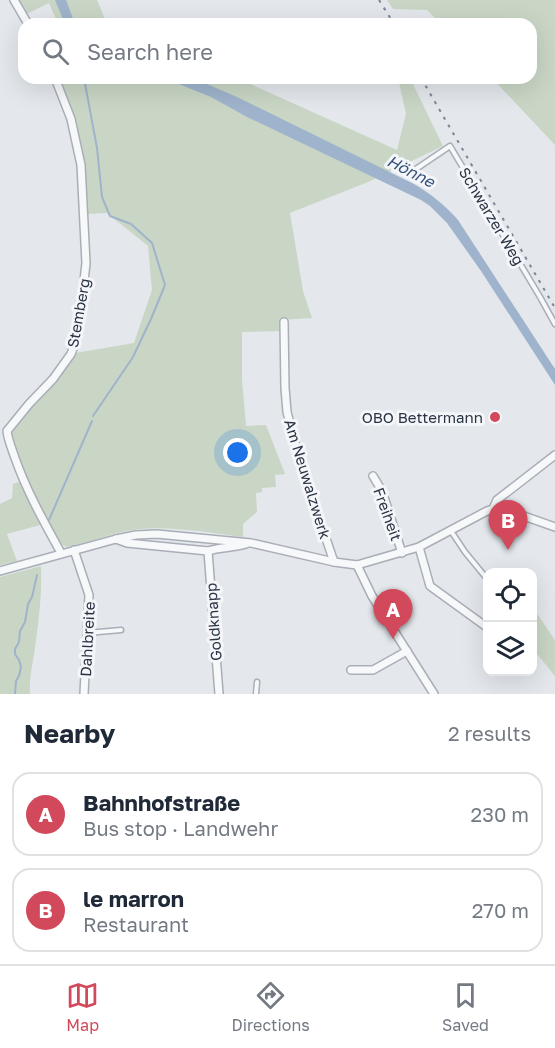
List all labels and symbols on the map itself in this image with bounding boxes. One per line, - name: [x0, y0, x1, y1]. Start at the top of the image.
- water label: Hönne: [384, 151, 440, 192]
- street label: Schwarzer Weg: [456, 164, 528, 268]
- street label: Stemberg: [63, 277, 93, 349]
- place label: OBO Bettermann: [362, 408, 483, 426]
- marker: OBO Bettermann: [488, 410, 502, 424]
- street label: Am Neuwalzwerk: [281, 417, 335, 542]
- your location: [223, 438, 252, 467]
- street label: Freiheit: [370, 485, 406, 543]
- pin: B: [488, 500, 528, 550]
- street label: Goldknapp: [201, 582, 225, 662]
- pin: A: [374, 590, 412, 639]
- street label: Dahlbreite: [76, 601, 98, 677]

